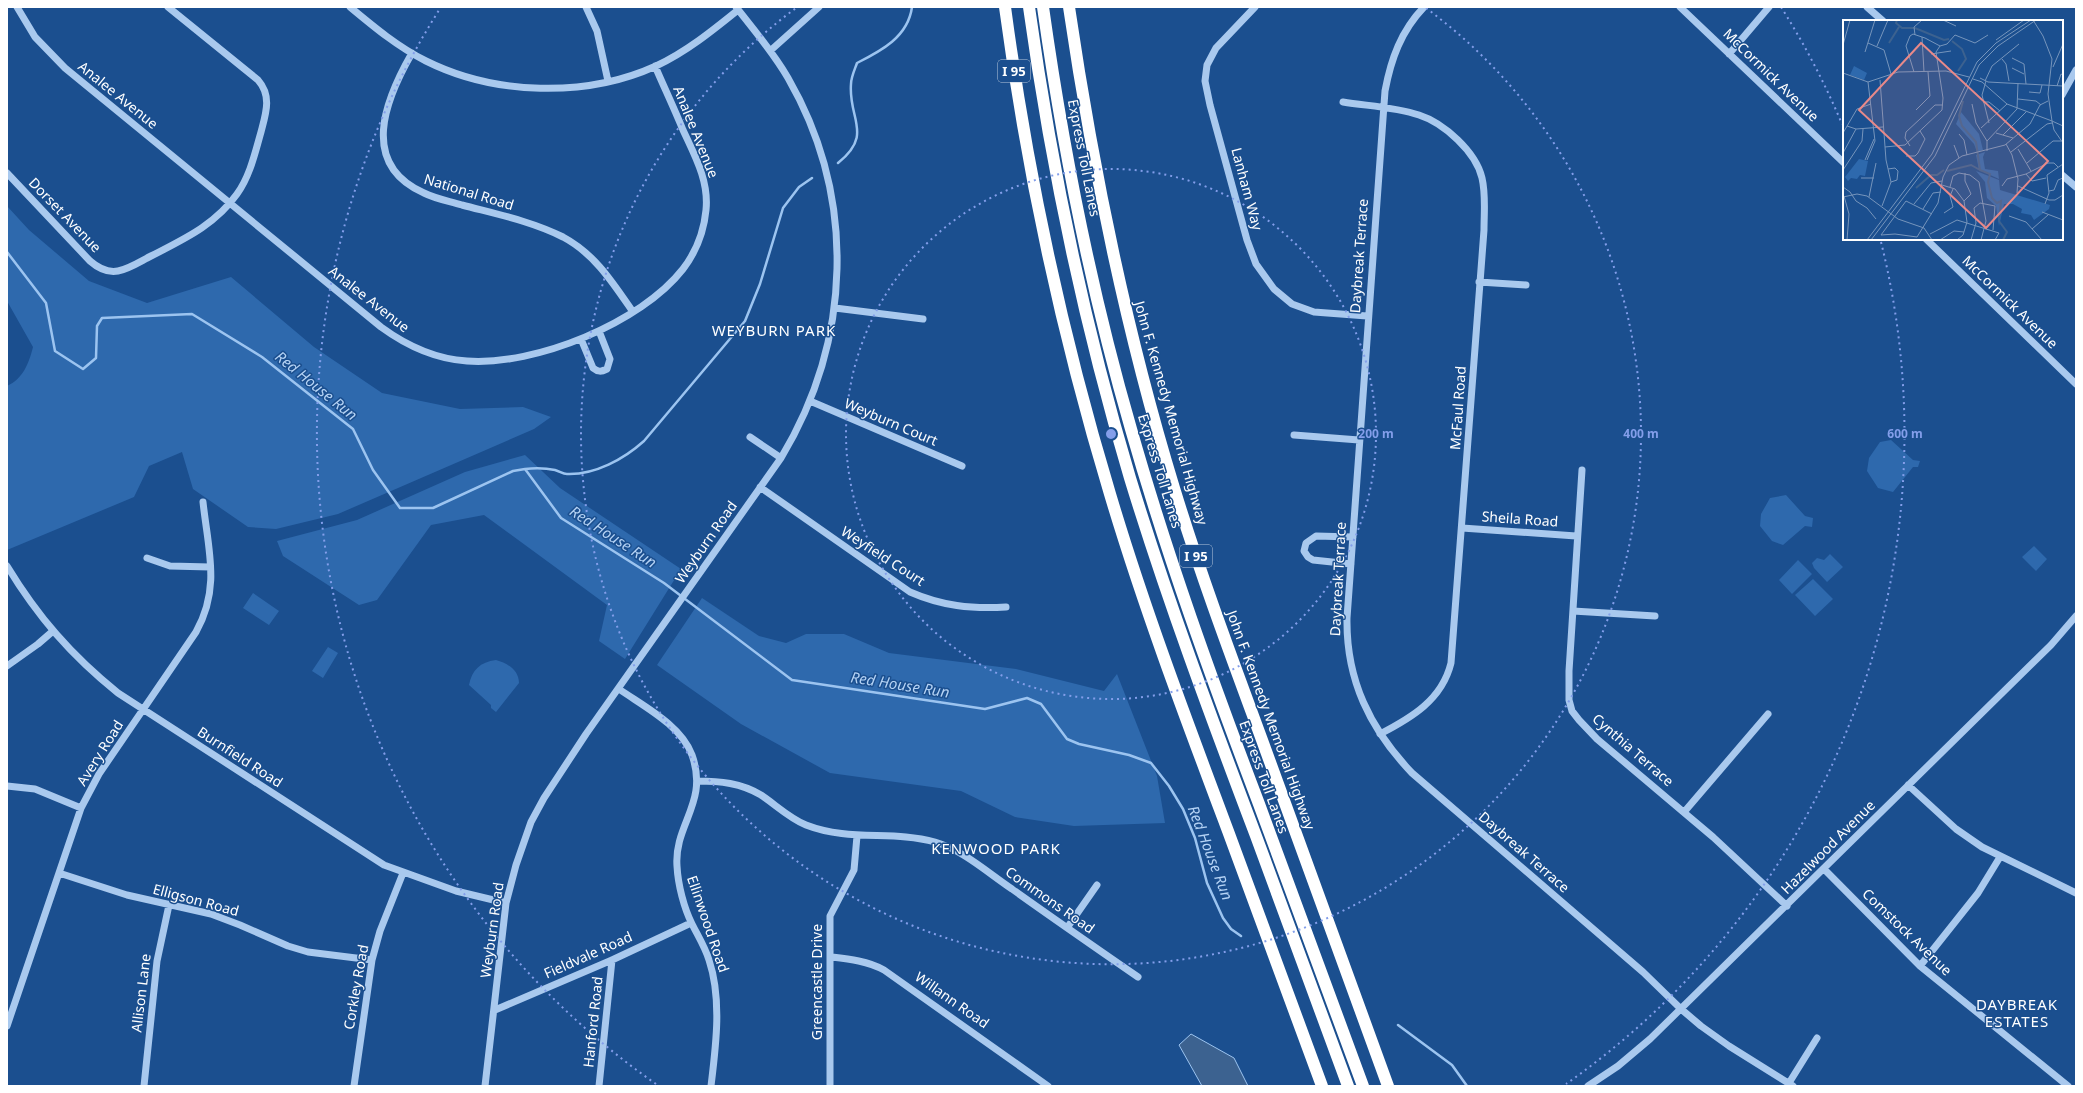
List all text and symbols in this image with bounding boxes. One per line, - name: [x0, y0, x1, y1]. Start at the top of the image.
- inset map: [1843, 20, 2063, 240]
- street label: McCormick Avenue: [1719, 24, 1823, 125]
- street label: Analee Avenue: [74, 57, 162, 133]
- road number: I 95: [998, 60, 1030, 82]
- street label: Analee Avenue: [669, 83, 724, 181]
- street label: Express Toll Lanes: [1064, 98, 1105, 218]
- street label: Lanham Way: [1227, 145, 1268, 233]
- street label: National Road: [422, 169, 516, 214]
- street label: Dorset Avenue: [25, 173, 106, 256]
- street label: Daybreak Terrace: [1345, 198, 1372, 314]
- street label: McCormick Avenue: [1958, 251, 2062, 352]
- street label: Analee Avenue: [325, 261, 414, 336]
- street label: John F. Kennedy Memorial Highway: [1130, 297, 1213, 528]
- district label: WEYBURN PARK: [712, 320, 836, 340]
- water label: Red House Run: [272, 346, 362, 424]
- street label: McFaul Road: [1445, 365, 1470, 451]
- street label: Weyburn Court: [842, 393, 941, 450]
- street label: Express Toll Lanes: [1134, 411, 1187, 531]
- text: 200 m: [1358, 425, 1394, 442]
- text: 400 m: [1623, 425, 1659, 442]
- text: 600 m: [1887, 425, 1923, 442]
- centre of rings: [1104, 427, 1118, 441]
- street label: Weyburn Road: [670, 497, 741, 587]
- water label: Red House Run: [566, 501, 661, 572]
- street label: Sheila Road: [1481, 506, 1559, 531]
- street label: Weyfield Court: [838, 521, 929, 590]
- street label: Daybreak Terrace: [1325, 521, 1350, 637]
- road number: I 95: [1180, 545, 1212, 567]
- street label: John F. Kennedy Memorial Highway: [1222, 606, 1320, 833]
- water label: Red House Run: [849, 666, 951, 702]
- street label: Cynthia Terrace: [1589, 709, 1678, 790]
- street label: Avery Road: [72, 716, 127, 789]
- street label: Express Toll Lanes: [1235, 718, 1294, 836]
- street label: Burnfield Road: [194, 722, 287, 791]
- street label: Hazelwood Avenue: [1776, 795, 1879, 898]
- water label: Red House Run: [1184, 802, 1238, 903]
- street label: Daybreak Terrace: [1475, 807, 1574, 896]
- district label: KENWOOD PARK: [931, 838, 1061, 858]
- street label: Commons Road: [1002, 862, 1099, 937]
- street label: Ellinwood Road: [683, 873, 734, 975]
- street label: Elligson Road: [151, 879, 241, 920]
- street label: Weyburn Road: [475, 881, 508, 979]
- street label: Comstock Avenue: [1858, 884, 1956, 979]
- street label: Greencastle Drive: [807, 924, 826, 1040]
- street label: Fieldvale Road: [541, 927, 635, 982]
- street label: Corkley Road: [339, 943, 372, 1031]
- street label: Allison Lane: [126, 952, 155, 1033]
- street label: Willann Road: [911, 967, 993, 1032]
- street label: Hanford Road: [578, 975, 607, 1068]
- district label: DAYBREAK ESTATES: [1976, 994, 2058, 1031]

